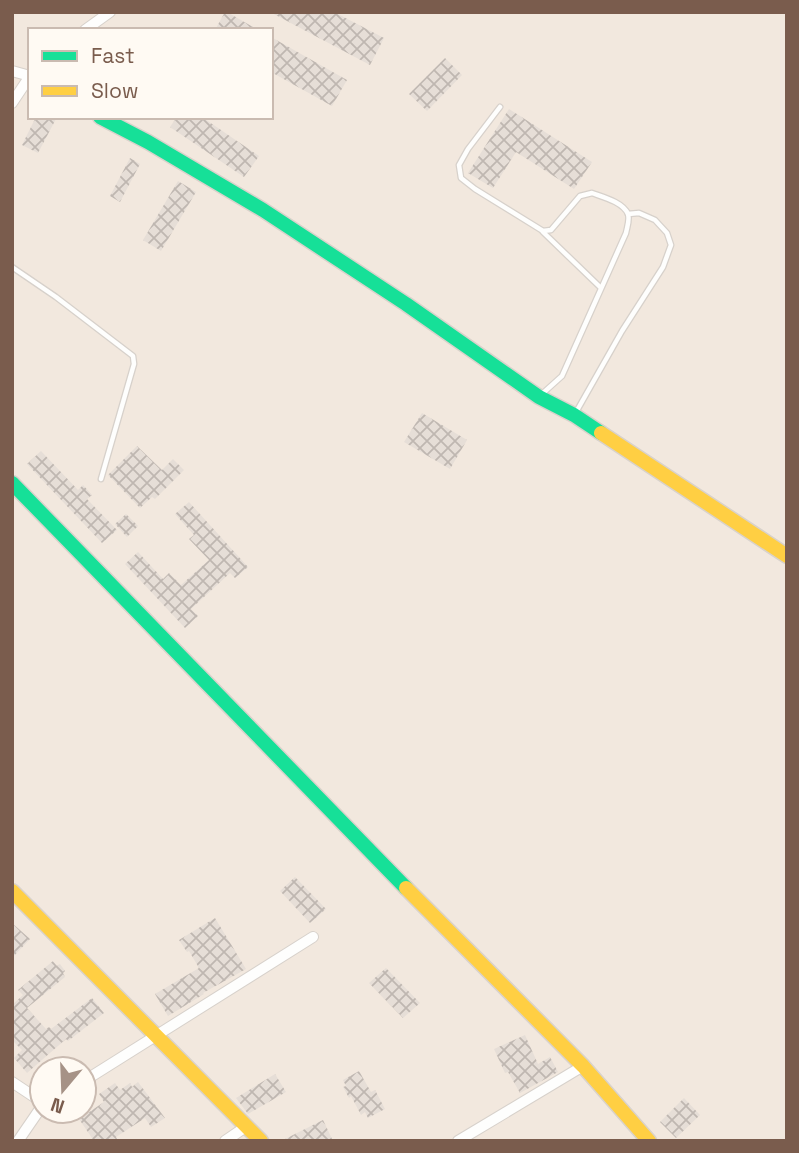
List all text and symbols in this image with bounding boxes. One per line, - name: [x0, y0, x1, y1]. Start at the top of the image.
- legend: [28, 28, 273, 119]
- text: Fast: [91, 42, 135, 69]
- text: Slow: [91, 77, 139, 104]
- north arrow: [28, 1055, 98, 1125]
- text: N: [48, 1092, 68, 1119]

